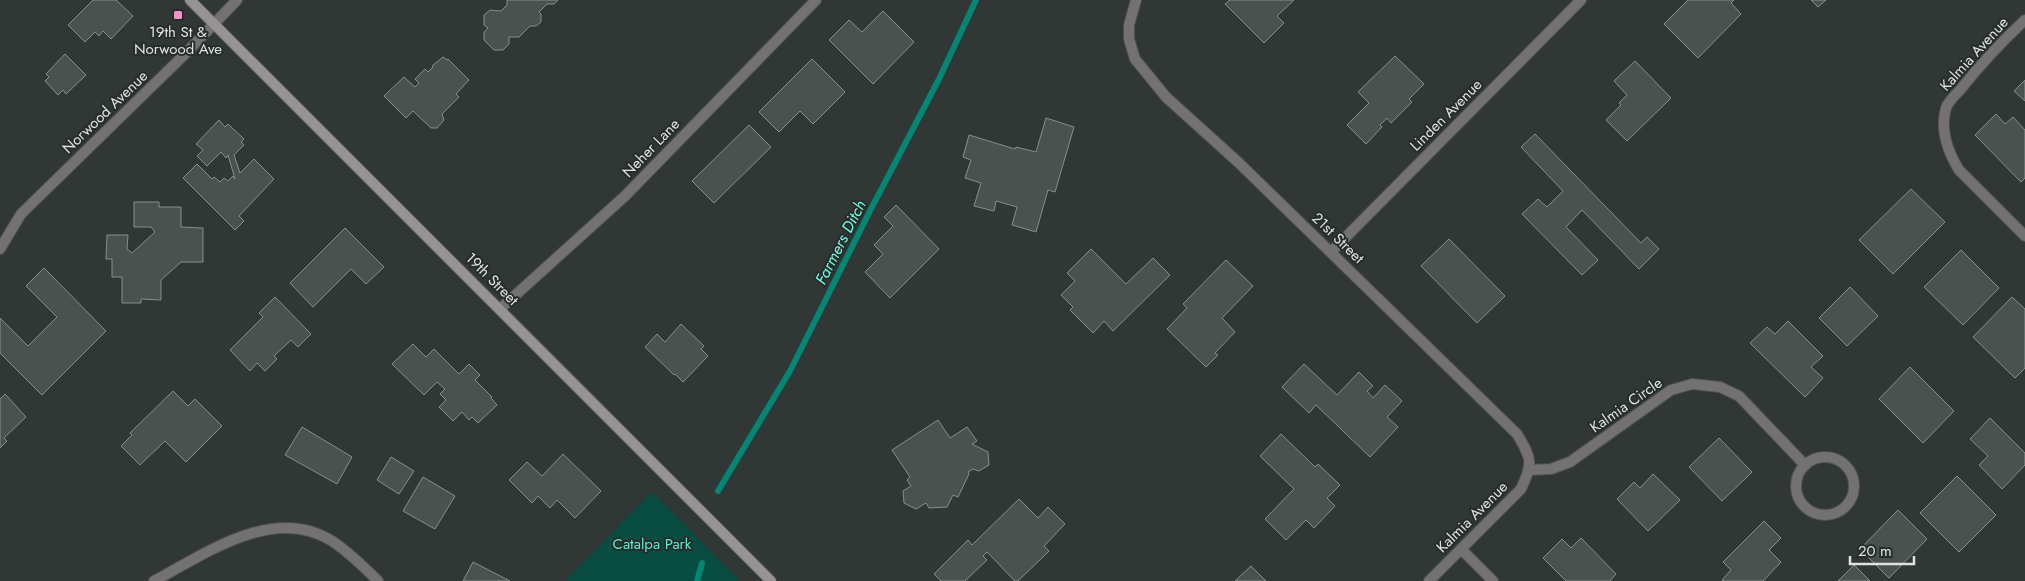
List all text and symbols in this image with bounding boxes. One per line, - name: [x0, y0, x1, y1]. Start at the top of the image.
- marker: 19th St & Norwood Ave: [172, 9, 184, 21]
- street label: Kalmia Avenue: [1935, 12, 2014, 96]
- place label: 19th St & Norwood Ave: [134, 21, 222, 60]
- street label: Norwood Avenue: [57, 65, 153, 159]
- street label: Linden Avenue: [1405, 74, 1487, 156]
- street label: Neher Lane: [617, 113, 685, 182]
- water label: Farmers Ditch: [809, 196, 872, 288]
- street label: 21st Street: [1307, 207, 1369, 269]
- street label: 19th Street: [460, 247, 524, 311]
- street label: Kalmia Circle: [1585, 372, 1667, 438]
- street label: Kalmia Avenue: [1431, 476, 1513, 558]
- park label: Catalpa Park: [613, 533, 692, 555]
- scale bar: [1850, 534, 1914, 566]
- text: 20 m: [1858, 540, 1892, 562]

